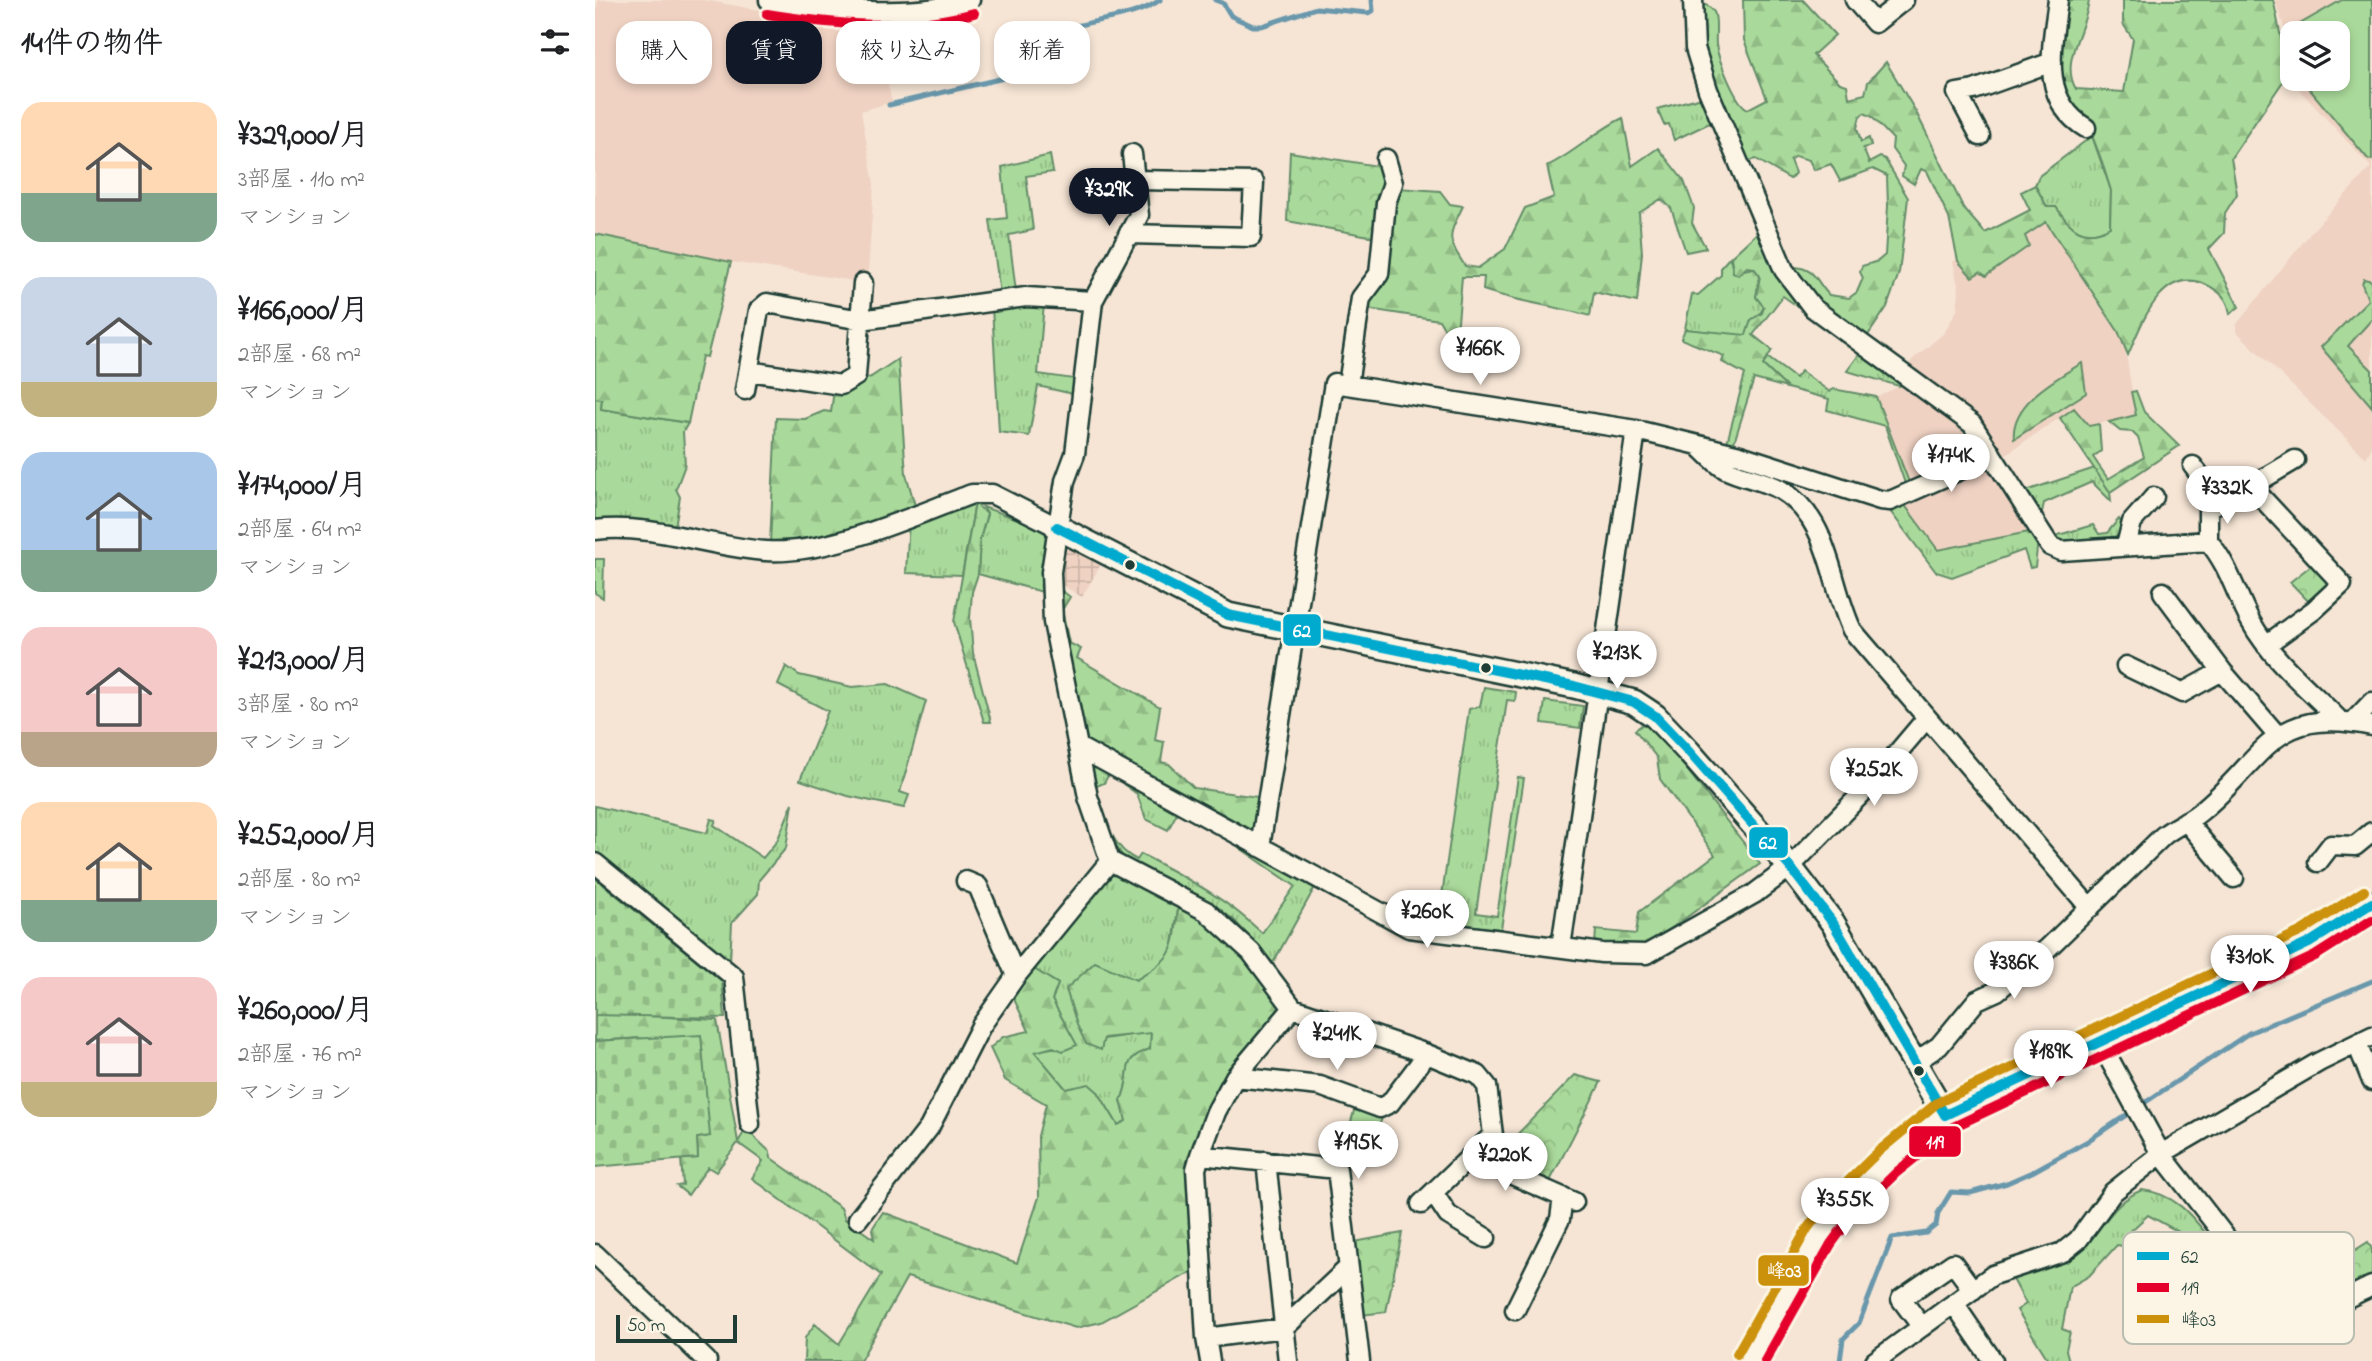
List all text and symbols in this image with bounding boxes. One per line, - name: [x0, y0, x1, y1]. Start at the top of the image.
- chip: 購入: [616, 21, 712, 84]
- chip: 賃貸: [726, 21, 822, 84]
- chip: 絞り込み: [836, 21, 980, 84]
- chip: 新着: [994, 21, 1090, 84]
- map controls: [2280, 21, 2350, 91]
- button: layers: [2280, 21, 2350, 91]
- text: 14件の物件: [21, 23, 163, 67]
- icon: filters: [536, 23, 574, 61]
- text: ¥329,000/月: [238, 115, 369, 159]
- icon: home: [77, 130, 161, 214]
- text: 3部屋 · 110 m²: [238, 164, 365, 197]
- pin: ¥329K: [1060, 168, 1158, 228]
- text: ¥329K: [1085, 174, 1133, 207]
- text: マンション: [238, 202, 352, 235]
- text: ¥166,000/月: [238, 290, 369, 334]
- icon: home: [77, 305, 161, 389]
- pin: ¥166K: [1431, 328, 1529, 387]
- text: ¥166K: [1456, 333, 1504, 366]
- text: 2部屋 · 68 m²: [238, 339, 361, 372]
- text: マンション: [238, 377, 352, 410]
- pin: ¥174K: [1902, 434, 2000, 494]
- text: ¥174K: [1928, 440, 1974, 473]
- text: ¥174,000/月: [238, 465, 367, 509]
- pin: ¥332K: [2178, 466, 2276, 526]
- text: ¥332K: [2202, 472, 2252, 505]
- icon: home: [77, 480, 161, 564]
- text: 2部屋 · 64 m²: [238, 514, 362, 547]
- text: マンション: [238, 552, 352, 585]
- unlabelled marker: [1123, 558, 1137, 572]
- line badge: 62: [1282, 613, 1322, 647]
- text: 62: [1293, 619, 1311, 646]
- pin: ¥213K: [1568, 632, 1666, 691]
- text: ¥213K: [1593, 637, 1641, 670]
- text: ¥213,000/月: [238, 640, 370, 684]
- icon: home: [77, 655, 161, 739]
- unlabelled marker: [1479, 661, 1493, 675]
- text: 3部屋 · 80 m²: [238, 689, 359, 722]
- text: マンション: [238, 727, 352, 760]
- pin: ¥252K: [1825, 748, 1923, 808]
- text: ¥252K: [1846, 754, 1902, 787]
- text: ¥252,000/月: [238, 815, 380, 859]
- line badge: 62: [1748, 826, 1789, 859]
- icon: home: [77, 830, 161, 914]
- text: 62: [1759, 831, 1777, 858]
- text: 2部屋 · 80 m²: [238, 864, 361, 897]
- pin: ¥260K: [1378, 890, 1476, 950]
- text: ¥260K: [1401, 896, 1453, 929]
- text: マンション: [238, 902, 352, 935]
- pin: ¥310K: [2201, 936, 2299, 995]
- text: ¥310K: [2227, 941, 2273, 974]
- pin: ¥386K: [1965, 942, 2063, 1001]
- text: ¥386K: [1990, 947, 2038, 980]
- text: ¥260,000/月: [238, 990, 374, 1034]
- icon: home: [77, 1005, 161, 1089]
- pin: ¥241K: [1288, 1012, 1386, 1072]
- text: ¥241K: [1313, 1018, 1361, 1051]
- pin: ¥189K: [2002, 1030, 2100, 1090]
- text: ¥189K: [2030, 1036, 2073, 1069]
- text: 2部屋 · 76 m²: [238, 1039, 362, 1072]
- unlabelled marker: [1912, 1064, 1926, 1078]
- text: マンション: [238, 1077, 352, 1110]
- pin: ¥195K: [1309, 1122, 1407, 1181]
- line badge: 119: [1908, 1125, 1962, 1158]
- text: ¥195K: [1334, 1127, 1382, 1160]
- text: 119: [1926, 1130, 1944, 1157]
- pin: ¥220K: [1456, 1134, 1554, 1193]
- text: ¥220K: [1479, 1139, 1531, 1172]
- pin: ¥355K: [1796, 1178, 1894, 1238]
- text: ¥355K: [1817, 1184, 1873, 1217]
- legend: [2123, 1232, 2354, 1344]
- text: 62: [2181, 1245, 2199, 1272]
- line badge: 峰03: [1757, 1254, 1810, 1287]
- text: 峰03: [1766, 1259, 1802, 1286]
- text: 119: [2181, 1276, 2199, 1303]
- text: 峰03: [2181, 1308, 2216, 1335]
- scale bar: [616, 1312, 737, 1344]
- text: 50 m: [627, 1313, 666, 1340]

